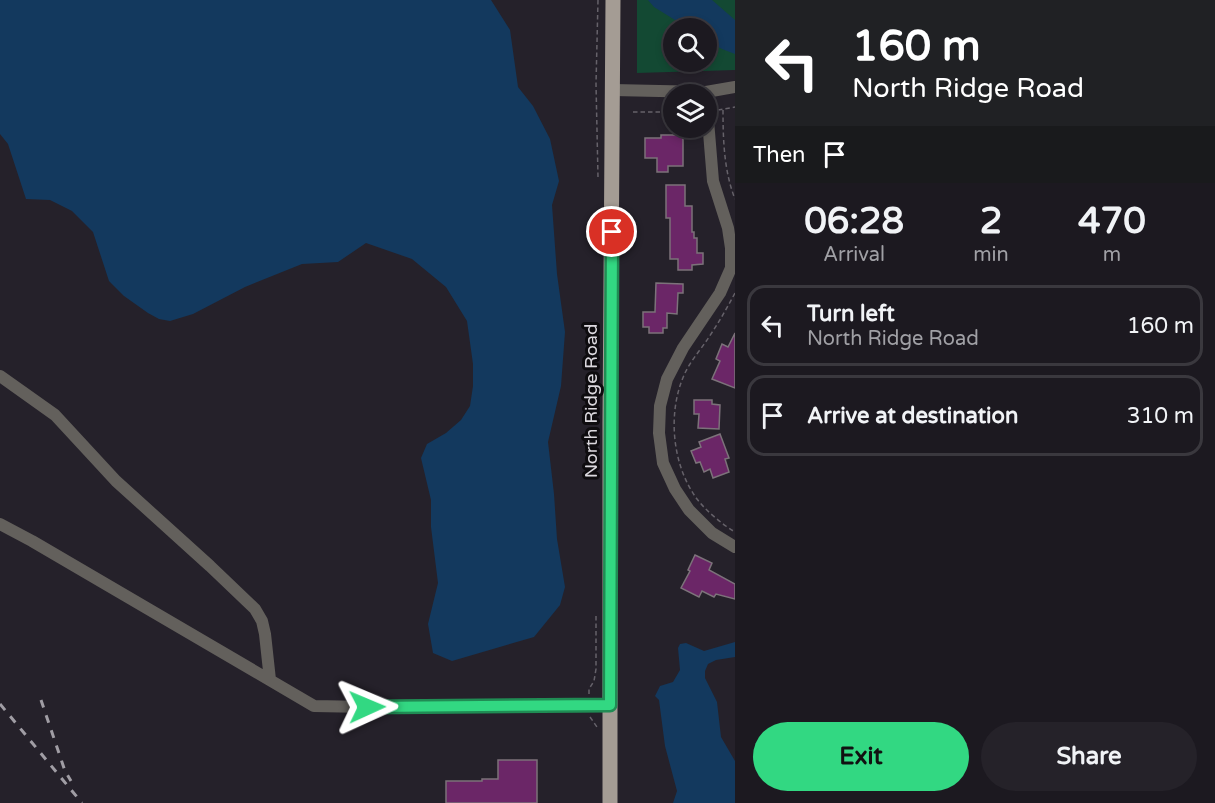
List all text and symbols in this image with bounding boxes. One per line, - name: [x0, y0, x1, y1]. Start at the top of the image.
- map controls: [663, 18, 717, 138]
- button: search: [663, 18, 717, 72]
- text: 160 m: [852, 21, 981, 72]
- icon: left: [753, 24, 831, 102]
- text: North Ridge Road: [852, 72, 1084, 105]
- button: layers: [663, 84, 717, 138]
- icon: arrive: [818, 138, 851, 171]
- text: Then: [753, 142, 806, 168]
- text: 06:28: [804, 200, 904, 243]
- text: 2: [980, 200, 1002, 243]
- text: 470: [1078, 200, 1146, 243]
- pin: [586, 206, 637, 257]
- icon: arrive: [595, 215, 628, 248]
- text: Arrival: [823, 243, 885, 267]
- text: min: [973, 243, 1009, 267]
- text: m: [1103, 243, 1121, 267]
- text: Turn left: [807, 301, 895, 327]
- icon: left: [756, 309, 789, 342]
- text: 160 m: [1127, 313, 1194, 339]
- street label: North Ridge Road: [580, 324, 602, 478]
- text: North Ridge Road: [807, 327, 979, 351]
- icon: arrive: [756, 399, 789, 432]
- text: Arrive at destination: [807, 403, 1018, 429]
- text: 310 m: [1127, 403, 1194, 429]
- position arrow: [335, 675, 399, 739]
- button: Exit: [753, 722, 969, 791]
- button: Share: [981, 722, 1197, 791]

